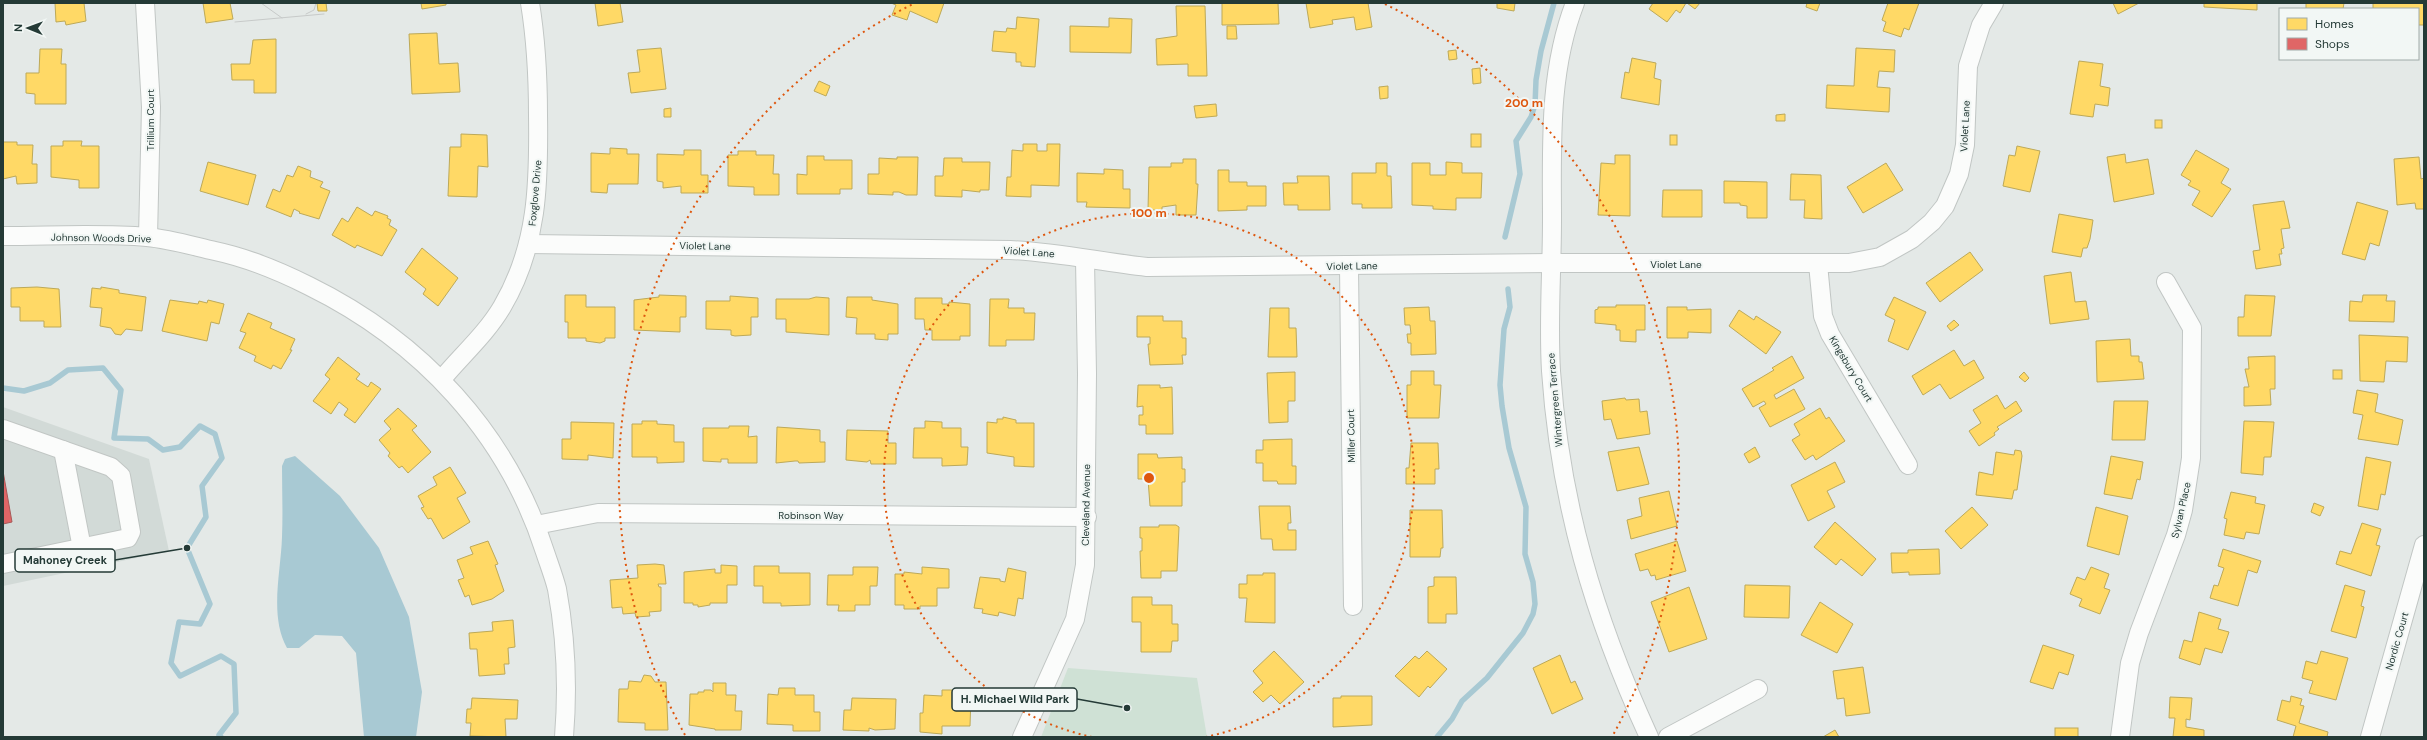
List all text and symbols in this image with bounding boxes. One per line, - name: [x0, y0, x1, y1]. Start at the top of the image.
- north arrow: [8, 8, 48, 48]
- legend: [2279, 8, 2419, 60]
- text: Homes: [2315, 16, 2354, 32]
- text: N: [11, 24, 25, 32]
- text: Shops: [2315, 36, 2350, 52]
- street label: Trillium Court: [144, 89, 157, 151]
- text: 200 m: [1505, 95, 1543, 111]
- street label: Violet Lane: [1957, 100, 1973, 152]
- street label: Foxglove Drive: [526, 159, 544, 227]
- text: 100 m: [1131, 205, 1167, 221]
- street label: Johnson Woods Drive: [51, 231, 152, 245]
- street label: Violet Lane: [679, 239, 731, 253]
- street label: Violet Lane: [1003, 244, 1055, 260]
- street label: Violet Lane: [1650, 258, 1702, 271]
- street label: Violet Lane: [1326, 259, 1378, 273]
- street label: Kingsbury Court: [1826, 334, 1876, 405]
- street label: Wintergreen Terrace: [1544, 352, 1566, 448]
- street label: Miller Court: [1344, 409, 1358, 463]
- street label: Cleveland Avenue: [1079, 464, 1093, 546]
- centre of rings: [1142, 471, 1156, 485]
- street label: Sylvan Place: [2168, 480, 2194, 539]
- street label: Robinson Way: [778, 509, 844, 522]
- callout: Mahoney Creek: [15, 549, 115, 572]
- text: Mahoney Creek: [23, 553, 108, 567]
- street label: Nordic Court: [2383, 610, 2412, 672]
- callout: H. Michael Wild Park: [952, 688, 1077, 711]
- text: H. Michael Wild Park: [961, 692, 1070, 706]

